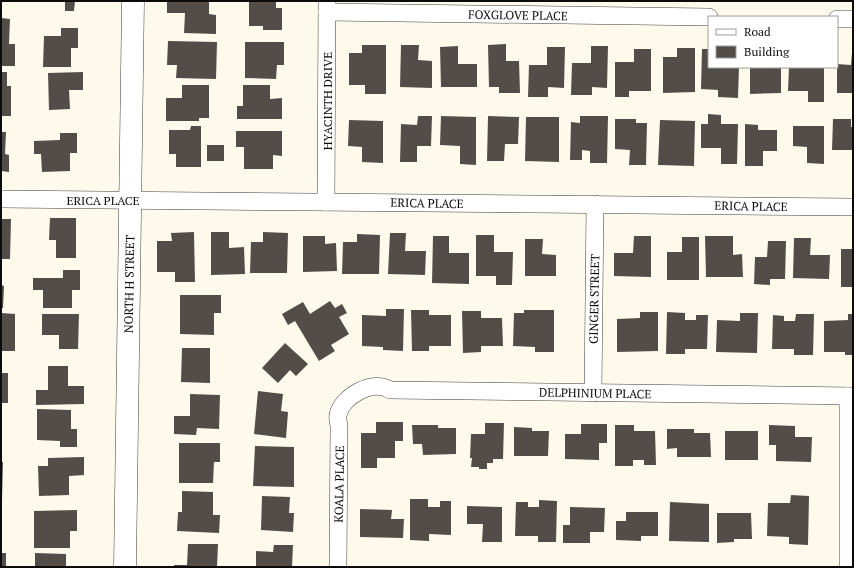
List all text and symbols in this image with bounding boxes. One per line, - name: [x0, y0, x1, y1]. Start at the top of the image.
- street label: FOXGLOVE PLACE: [468, 7, 568, 23]
- legend: [708, 16, 838, 68]
- text: Road: [744, 24, 771, 39]
- text: Building: [744, 44, 790, 59]
- street label: HYACINTH DRIVE: [320, 52, 335, 150]
- street label: ERICA PLACE: [66, 193, 140, 208]
- street label: ERICA PLACE: [390, 195, 464, 211]
- street label: ERICA PLACE: [714, 198, 788, 214]
- street label: NORTH H STREET: [121, 234, 137, 333]
- street label: GINGER STREET: [586, 253, 602, 344]
- street label: DELPHINIUM PLACE: [539, 385, 651, 401]
- street label: KOALA PLACE: [331, 445, 347, 523]

